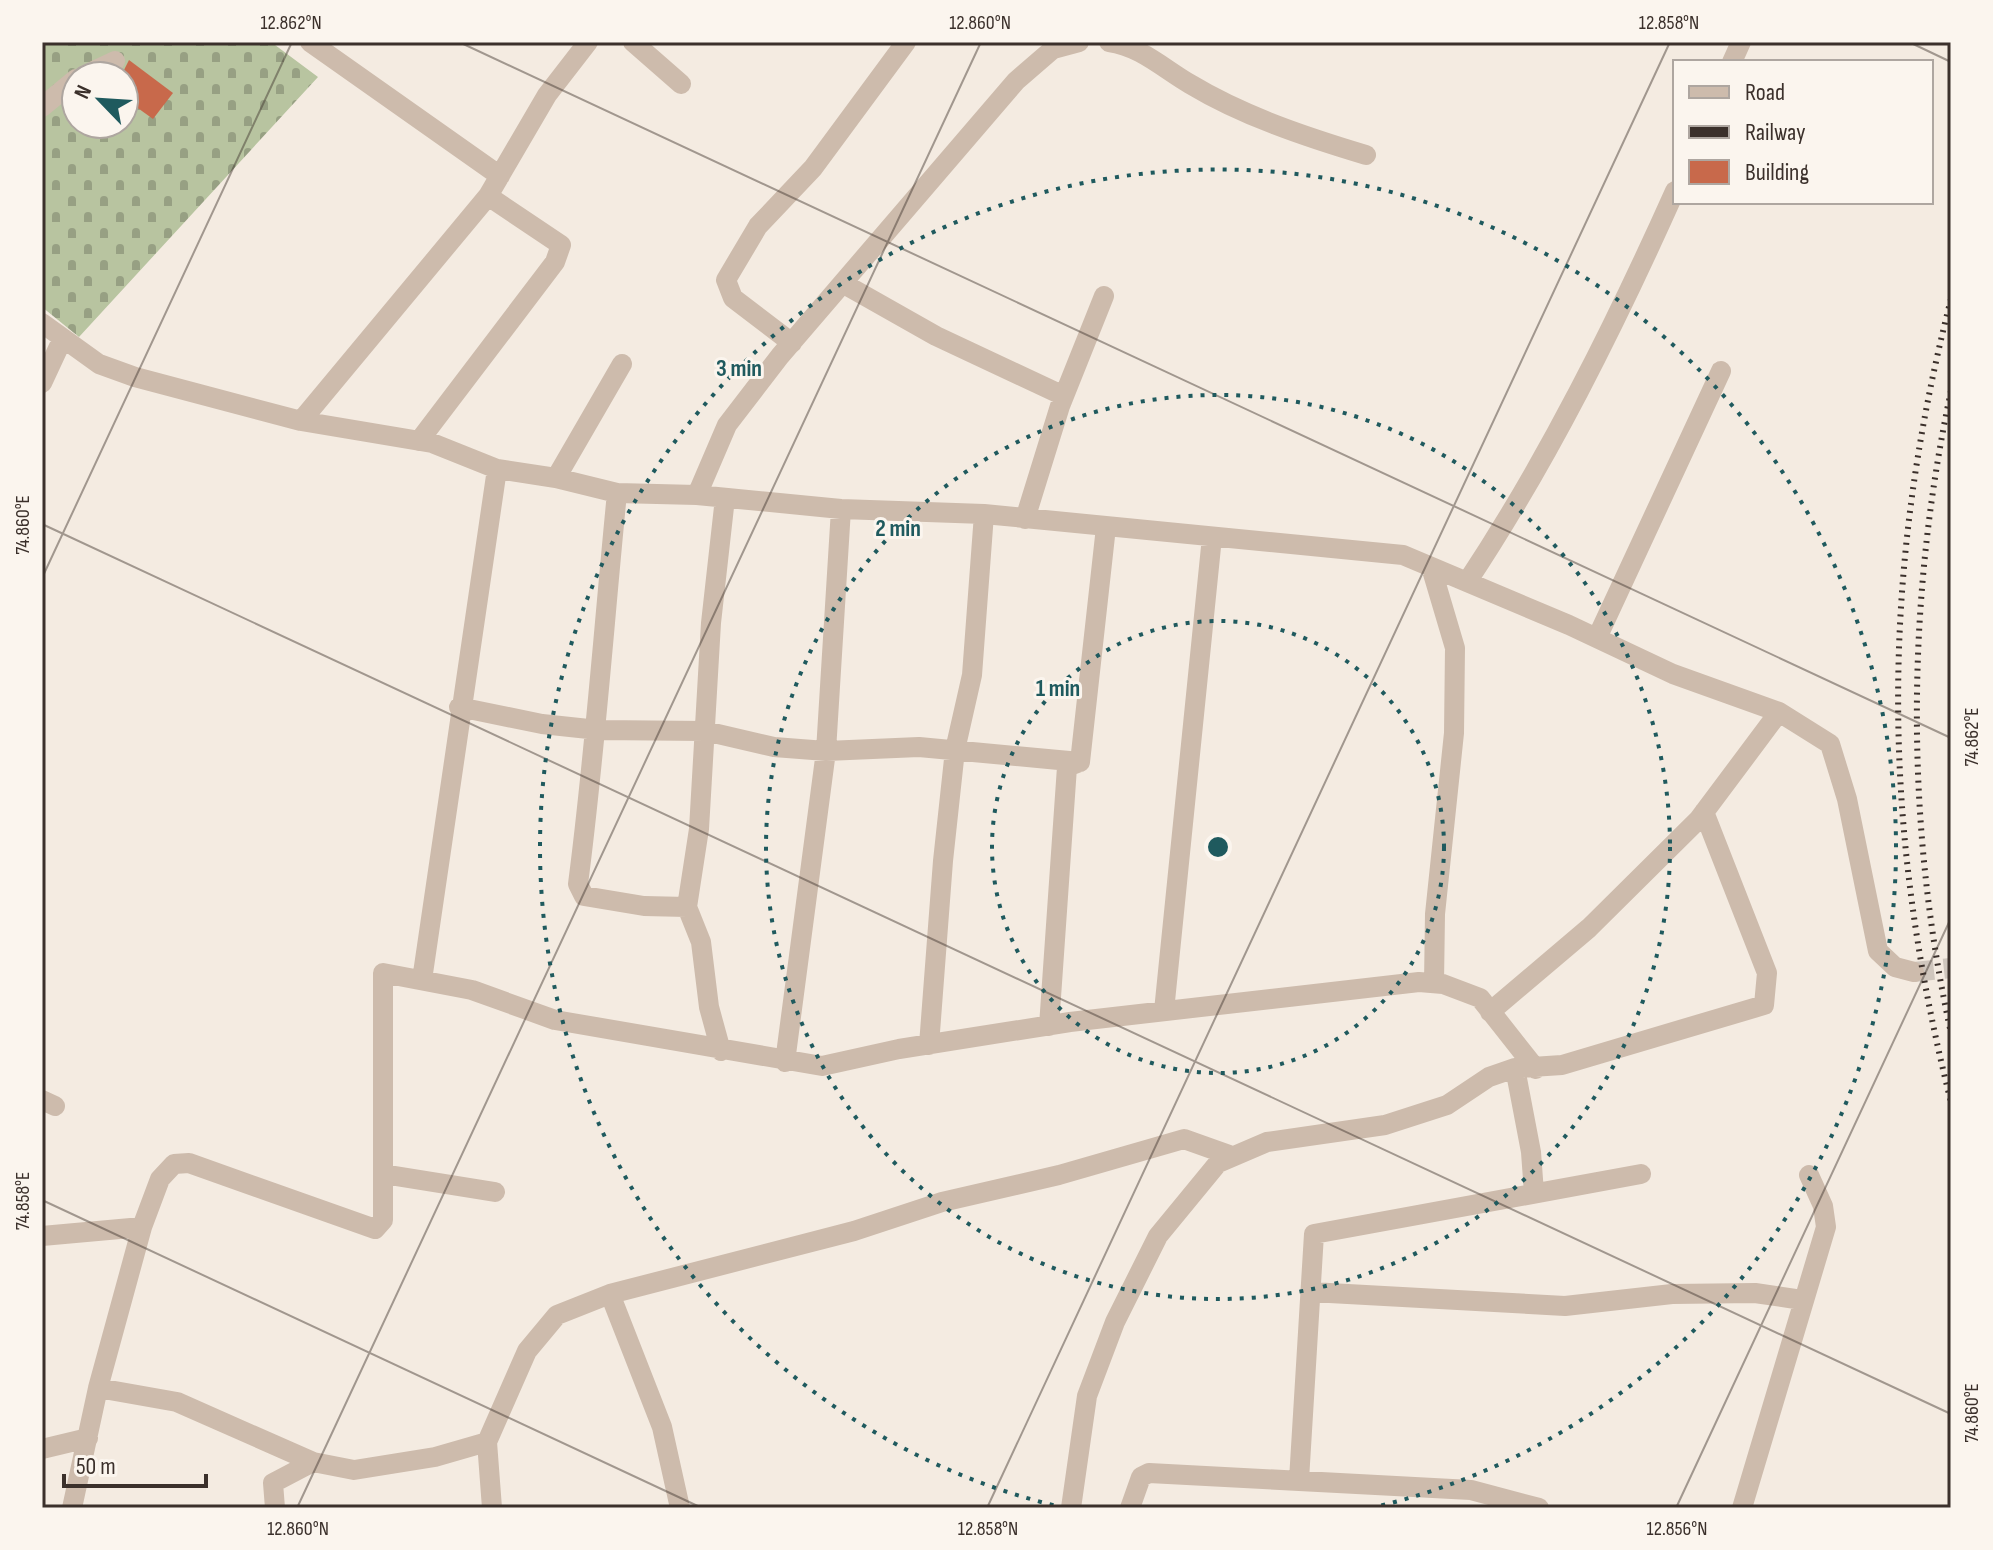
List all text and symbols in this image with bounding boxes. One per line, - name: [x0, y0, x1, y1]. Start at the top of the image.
- text: 12.862°N: [260, 11, 322, 35]
- text: 12.860°N: [949, 11, 1011, 35]
- text: 12.858°N: [1639, 11, 1699, 35]
- north arrow: [60, 60, 140, 140]
- legend: [1673, 60, 1933, 204]
- text: Road: [1745, 78, 1785, 107]
- text: N: [69, 81, 98, 103]
- text: Railway: [1745, 118, 1805, 147]
- text: Building: [1745, 158, 1809, 187]
- text: 3 min: [716, 354, 762, 383]
- text: 74.860°E: [11, 495, 35, 555]
- text: 2 min: [875, 514, 921, 543]
- text: 1 min: [1036, 674, 1080, 703]
- text: 74.862°E: [1960, 707, 1984, 767]
- centre of rings: [1204, 833, 1232, 861]
- text: 74.858°E: [11, 1172, 35, 1230]
- text: 74.860°E: [1960, 1383, 1984, 1443]
- scale bar: [64, 1438, 206, 1488]
- text: 50 m: [76, 1452, 116, 1481]
- text: 12.860°N: [267, 1517, 329, 1541]
- text: 12.858°N: [958, 1517, 1018, 1541]
- text: 12.856°N: [1647, 1517, 1707, 1541]

